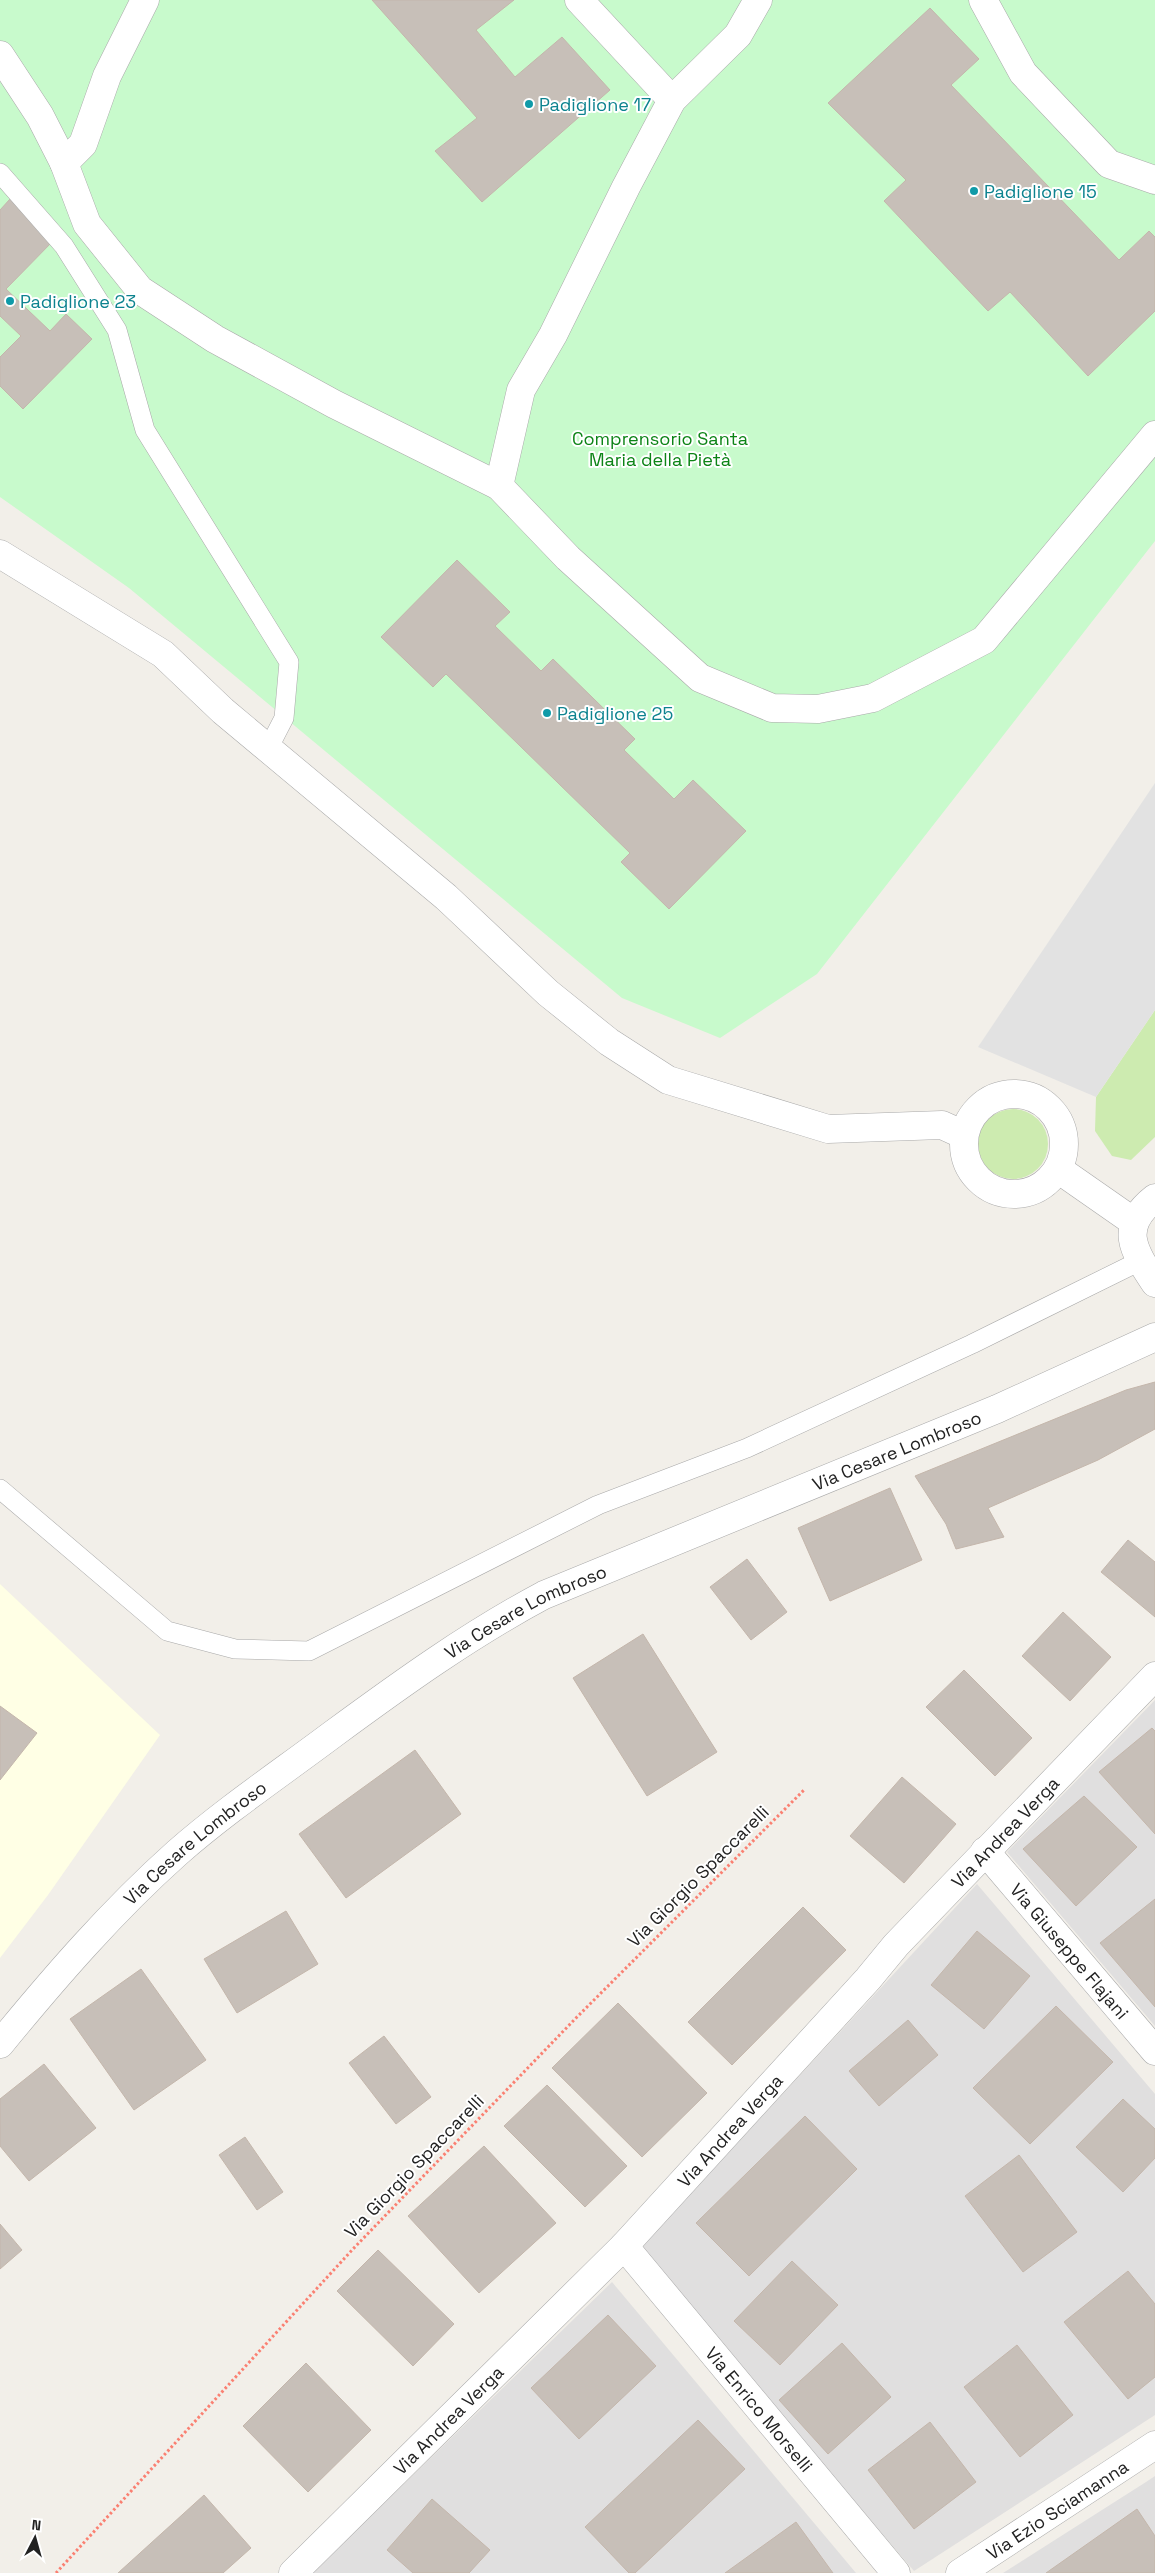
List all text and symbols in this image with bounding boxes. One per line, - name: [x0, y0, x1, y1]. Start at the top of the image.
- place label: Padiglione 17: [539, 93, 651, 116]
- marker: Padiglione 17: [523, 98, 535, 110]
- place label: Padiglione 15: [984, 180, 1097, 203]
- marker: Padiglione 15: [968, 185, 980, 197]
- place label: Padiglione 23: [20, 290, 136, 313]
- marker: Padiglione 23: [4, 295, 16, 307]
- park label: Comprensorio Santa Maria della Pietà: [572, 427, 748, 471]
- place label: Padiglione 25: [557, 702, 673, 725]
- marker: Padiglione 25: [541, 707, 553, 719]
- street label: Via Cesare Lombroso: [809, 1405, 984, 1495]
- street label: Via Cesare Lombroso: [440, 1559, 610, 1663]
- street label: Via Andrea Verga: [946, 1771, 1064, 1892]
- street label: Via Cesare Lombroso: [118, 1775, 271, 1909]
- street label: Via Giorgio Spaccarelli: [622, 1800, 774, 1952]
- street label: Via Giuseppe Flajani: [1006, 1878, 1134, 2024]
- street label: Via Andrea Verga: [672, 2069, 787, 2192]
- street label: Via Giorgio Spaccarelli: [339, 2089, 489, 2243]
- street label: Via Enrico Morselli: [701, 2342, 818, 2476]
- street label: Via Andrea Verga: [388, 2360, 508, 2479]
- street label: Via Ezio Sciamanna: [982, 2454, 1132, 2564]
- north arrow: [10, 2513, 60, 2563]
- text: N: [31, 2516, 42, 2535]

